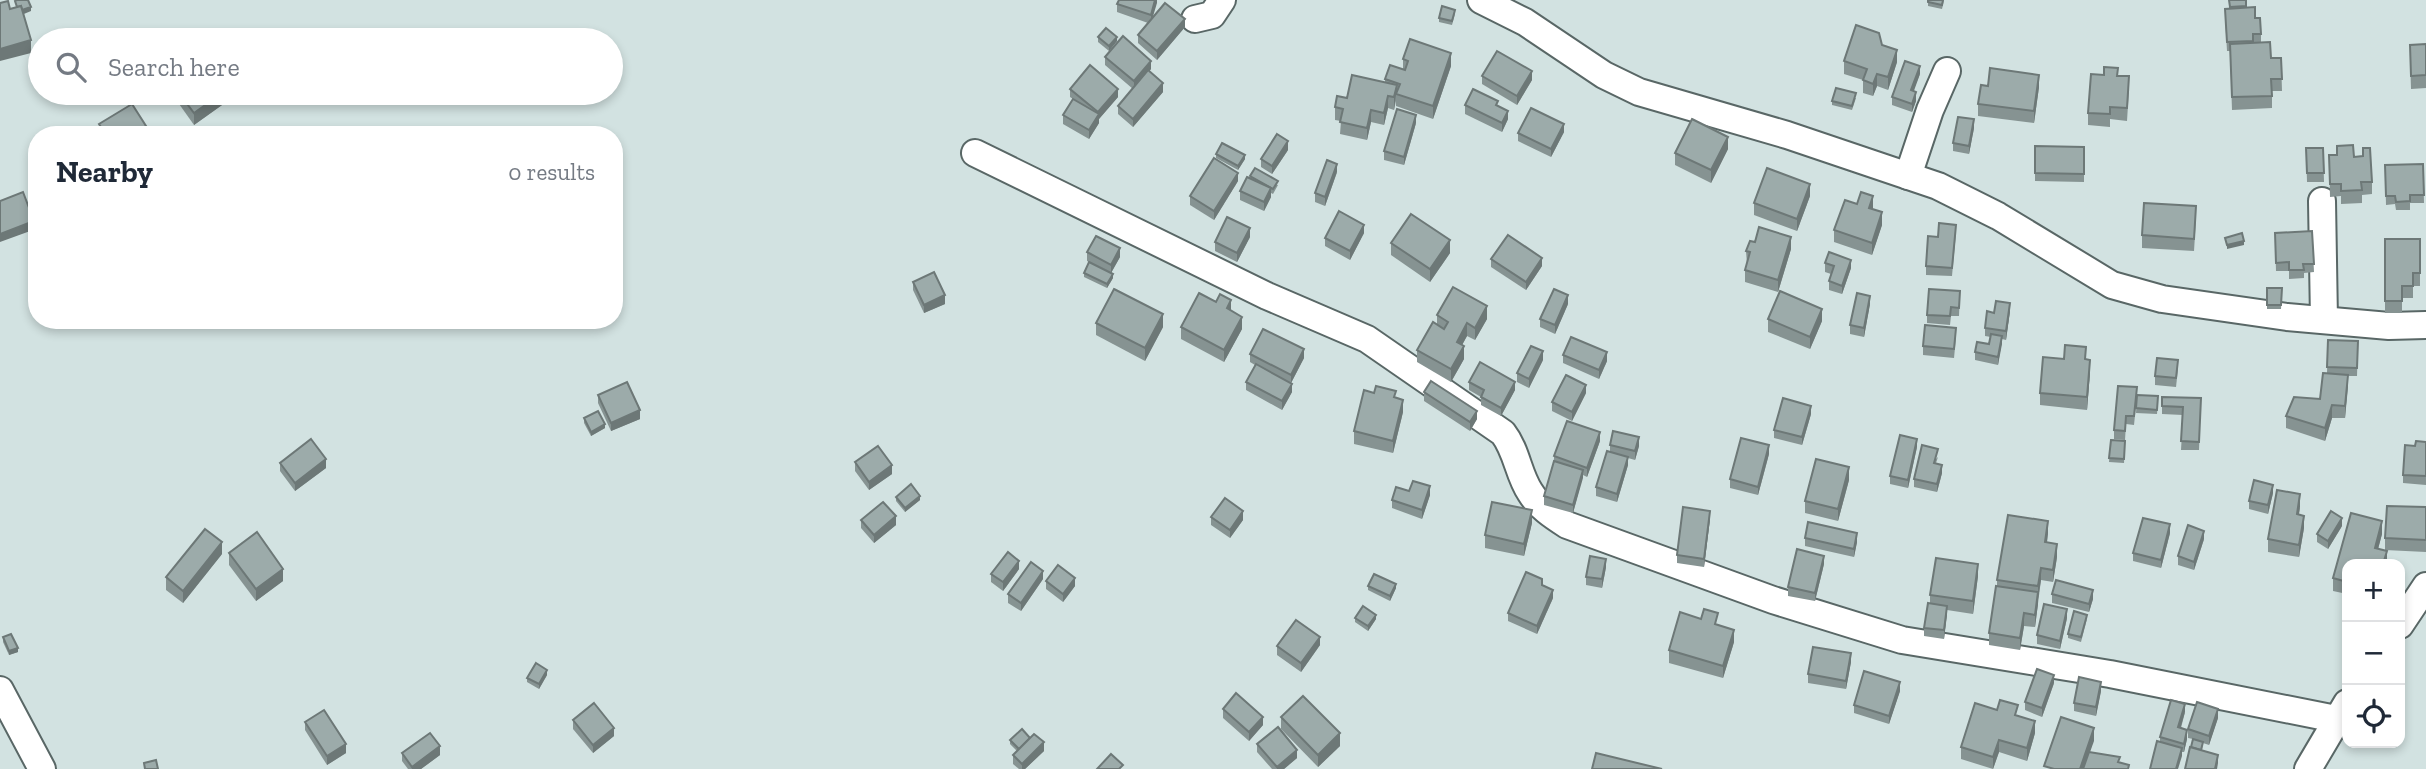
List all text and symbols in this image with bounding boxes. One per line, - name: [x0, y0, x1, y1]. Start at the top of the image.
- search box: [28, 28, 623, 105]
- icon: search: [52, 48, 90, 86]
- text: Search here: [108, 51, 240, 83]
- text: Nearby: [56, 154, 153, 190]
- text: 0 results: [508, 158, 595, 186]
- map controls: [2342, 559, 2405, 748]
- button: +: [2342, 559, 2405, 622]
- button: −: [2342, 622, 2405, 685]
- button: locate: [2342, 685, 2405, 748]

